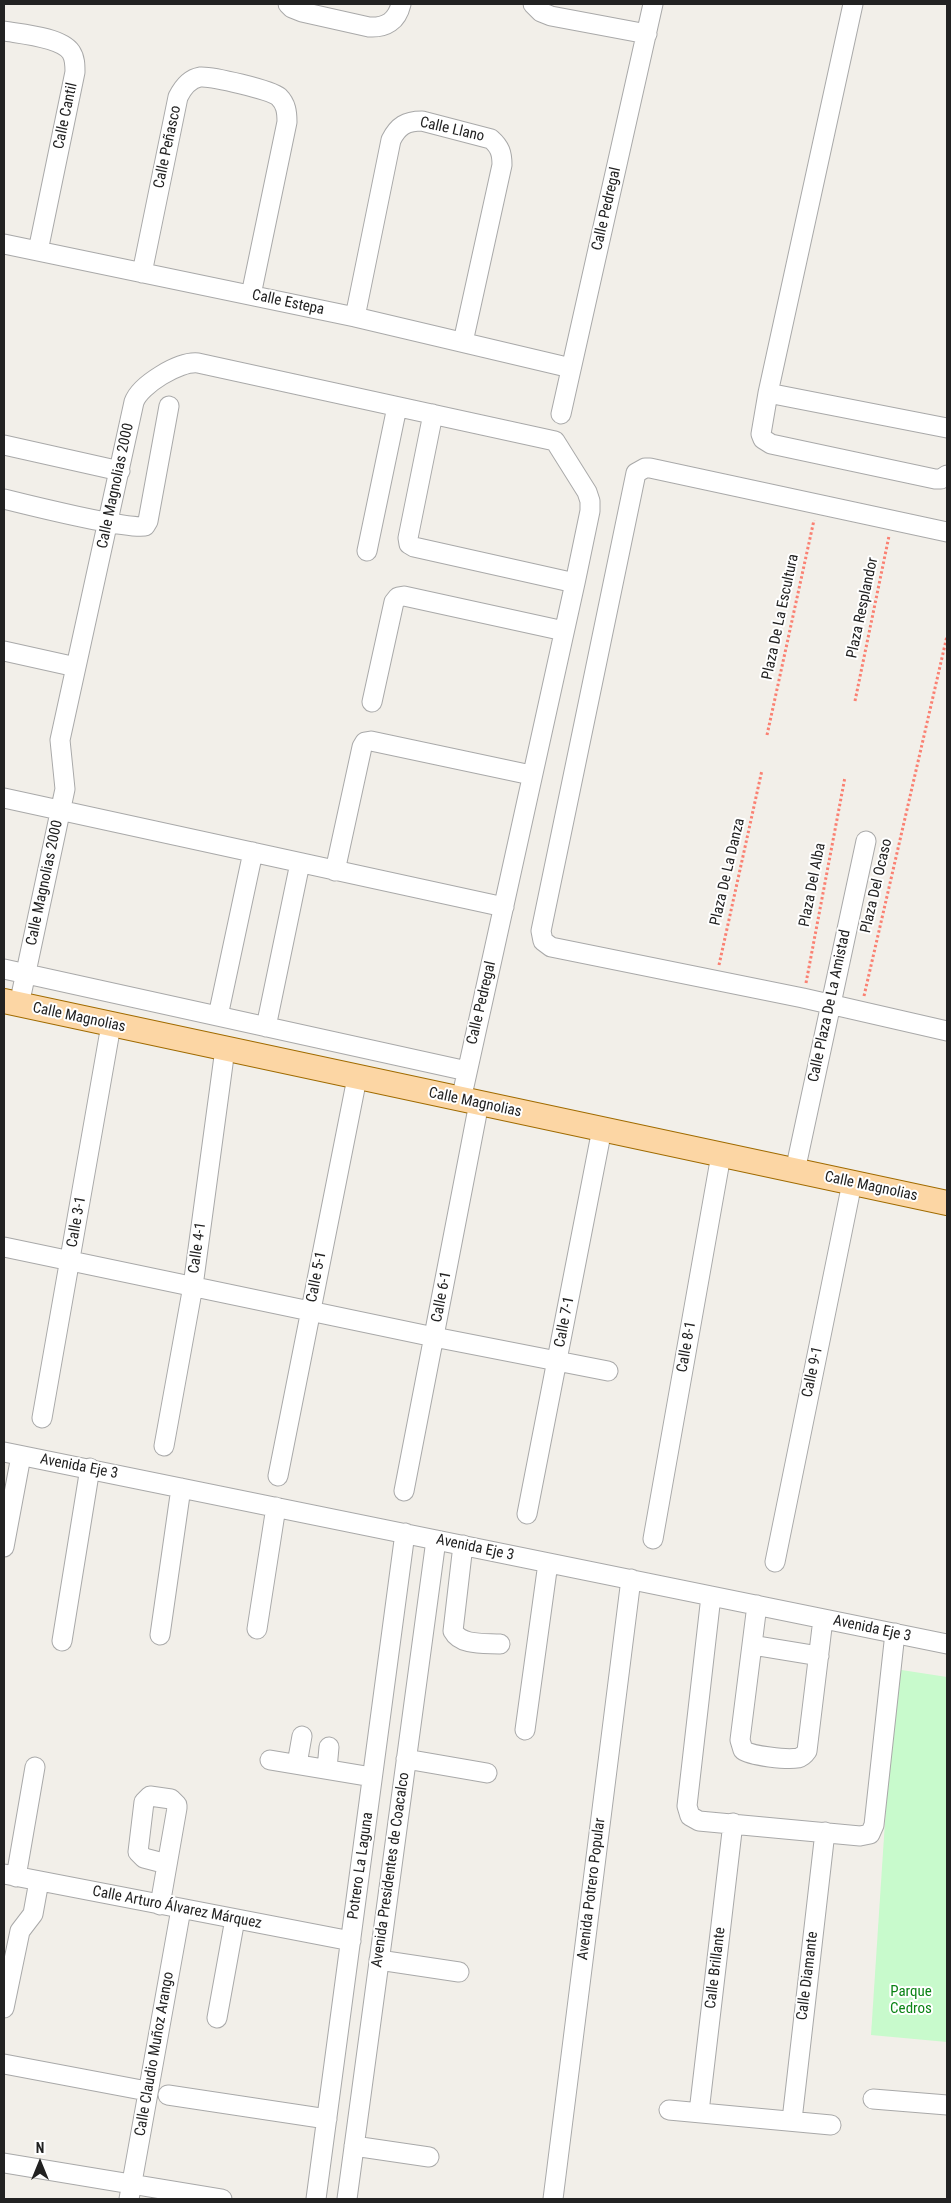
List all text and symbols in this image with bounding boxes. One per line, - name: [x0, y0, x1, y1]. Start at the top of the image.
- street label: Calle Cantil: [50, 81, 82, 151]
- street label: Calle Peñasco: [150, 104, 186, 190]
- street label: Calle Llano: [418, 114, 486, 146]
- street label: Calle Pedregal: [589, 165, 625, 253]
- street label: Calle Estepa: [250, 287, 326, 319]
- street label: Calle Magnolias 2000: [94, 422, 138, 550]
- street label: Plaza De La Escultura: [759, 553, 803, 681]
- street label: Plaza Resplandor: [844, 556, 882, 660]
- street label: Plaza De La Danza: [707, 817, 749, 927]
- street label: Calle Magnolias 2000: [23, 819, 67, 947]
- street label: Plaza Del Ocaso: [857, 837, 897, 935]
- street label: Plaza Del Alba: [796, 841, 830, 929]
- street label: Calle Plaza De La Amistad: [805, 928, 855, 1084]
- street label: Calle Pedregal: [464, 959, 500, 1047]
- street label: Calle Magnolias: [31, 999, 127, 1037]
- street label: Calle Magnolias: [427, 1084, 523, 1122]
- street label: Calle Magnolias: [823, 1168, 919, 1206]
- street label: Calle 3-1: [64, 1195, 90, 1249]
- street label: Calle 4-1: [185, 1221, 211, 1275]
- street label: Calle 5-1: [303, 1250, 331, 1304]
- street label: Calle 6-1: [428, 1270, 456, 1324]
- street label: Calle 7-1: [551, 1295, 579, 1349]
- street label: Calle 8-1: [674, 1320, 700, 1374]
- street label: Calle 9-1: [799, 1345, 827, 1399]
- street label: Avenida Eje 3: [38, 1451, 120, 1483]
- street label: Avenida Eje 3: [434, 1531, 516, 1565]
- street label: Avenida Eje 3: [831, 1612, 913, 1646]
- street label: Avenida Presidentes de Coacalco: [368, 1771, 414, 1969]
- street label: Potrero La Laguna: [345, 1811, 377, 1921]
- street label: Avenida Potrero Popular: [574, 1817, 610, 1961]
- street label: Calle Arturo Álvarez Márquez: [91, 1883, 263, 1933]
- street label: Calle Brillante: [702, 1926, 730, 2010]
- street label: Calle Diamante: [794, 1931, 822, 2021]
- street label: Calle Claudio Muñoz Arango: [132, 1970, 178, 2138]
- park label: Parque Cedros: [890, 1983, 932, 2018]
- north arrow: [15, 2138, 65, 2188]
- text: N: [36, 2140, 44, 2156]

